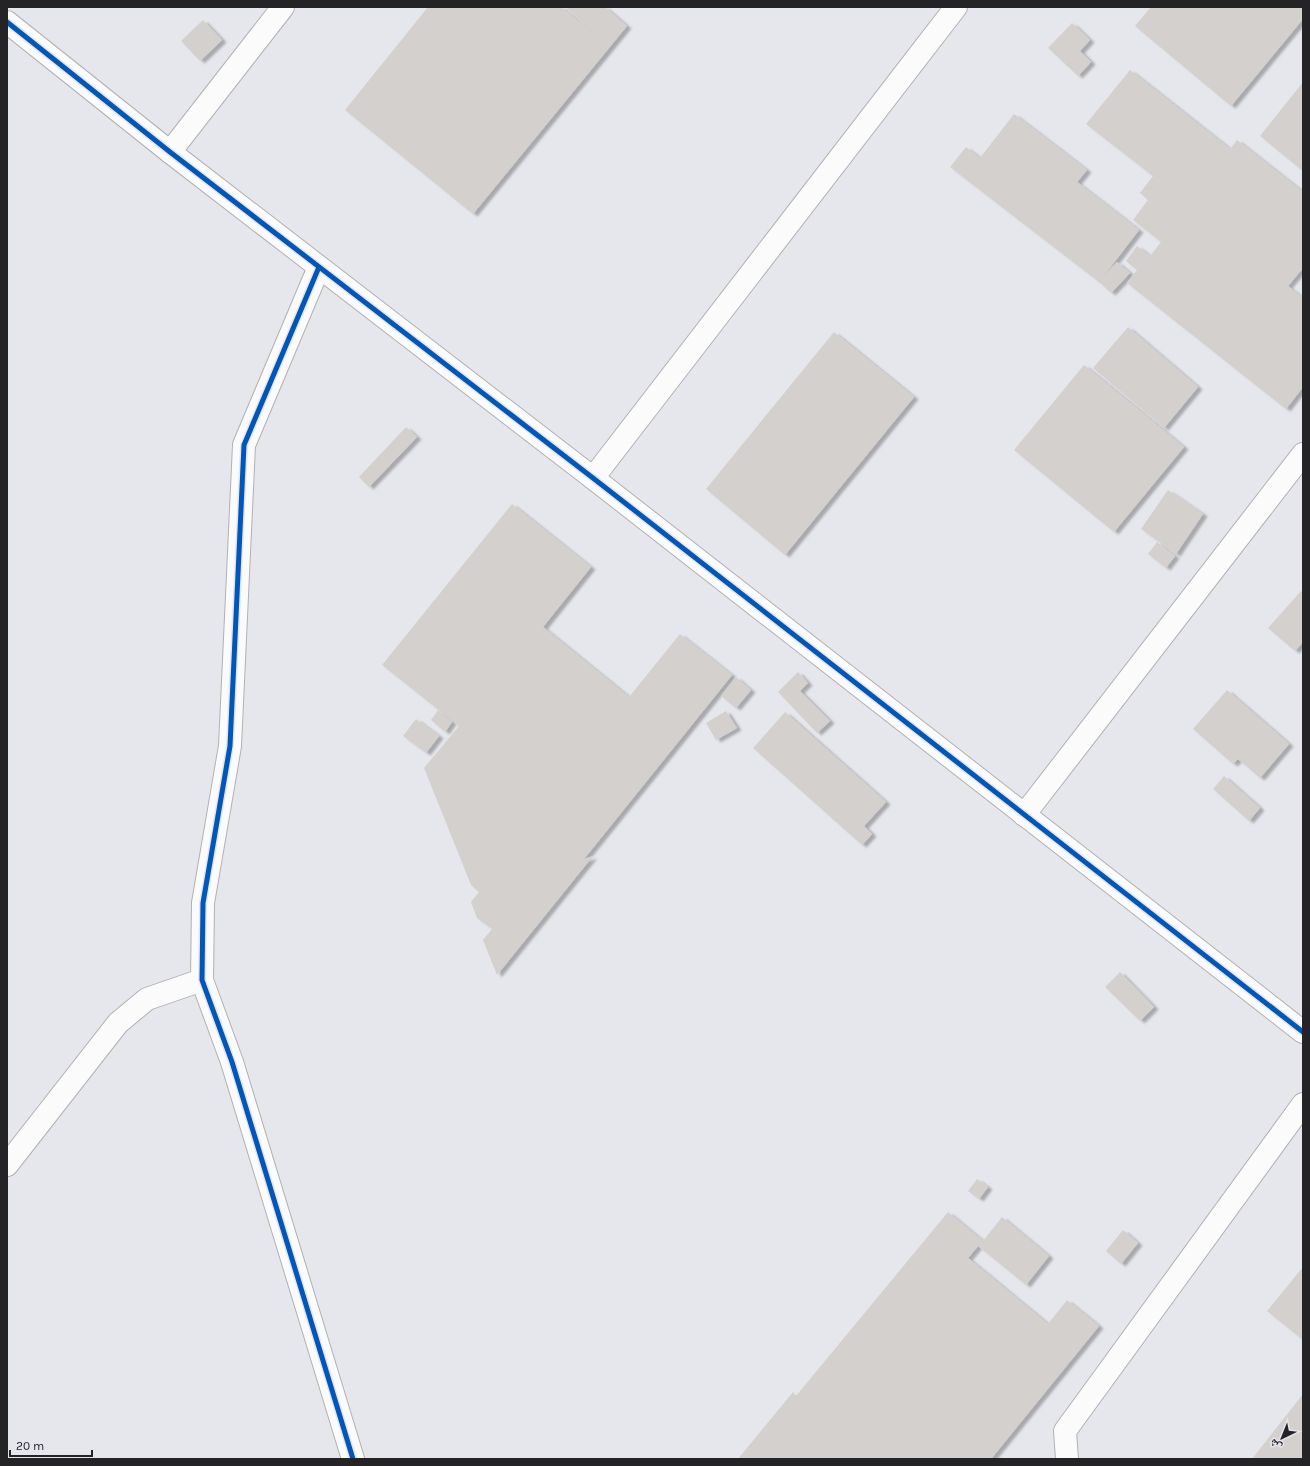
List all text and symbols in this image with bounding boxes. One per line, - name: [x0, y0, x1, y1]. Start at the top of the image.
- north arrow: [1262, 1418, 1302, 1458]
- scale bar: [10, 1432, 92, 1458]
- text: ش: [1267, 1435, 1285, 1454]
- text: 20 m: [16, 1439, 44, 1453]

